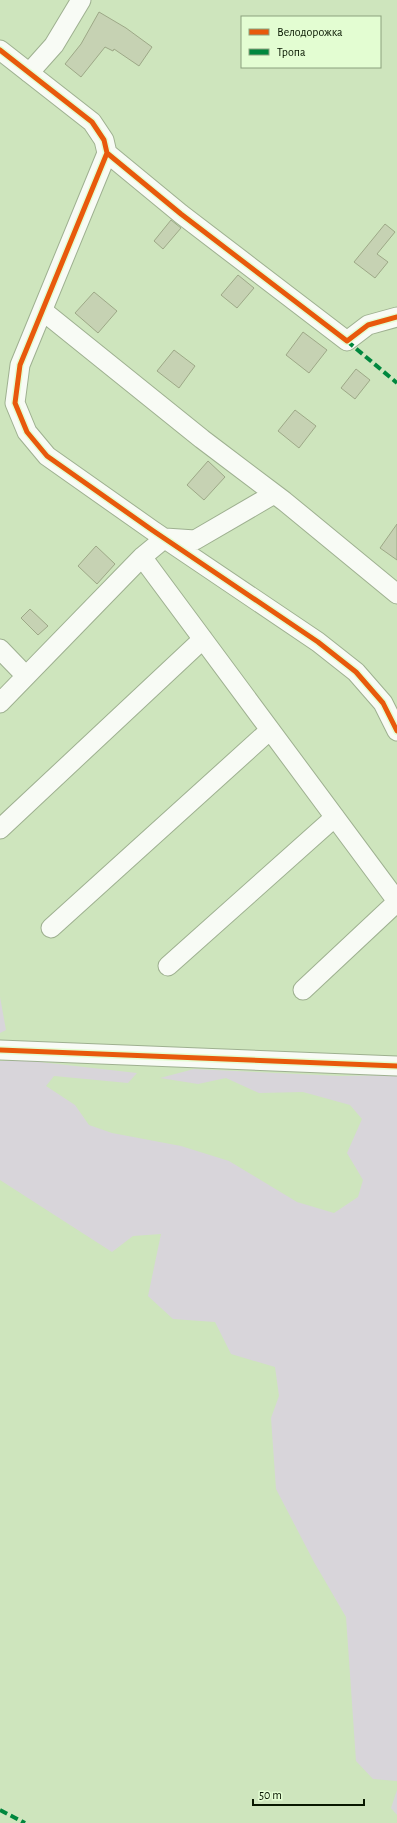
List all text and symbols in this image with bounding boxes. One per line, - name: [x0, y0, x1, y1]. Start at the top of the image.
- legend: [241, 16, 381, 68]
- text: Велодорожка: [277, 26, 343, 38]
- text: Тропа: [277, 46, 306, 58]
- scale bar: [253, 1781, 364, 1807]
- text: 50 m: [259, 1789, 282, 1801]

